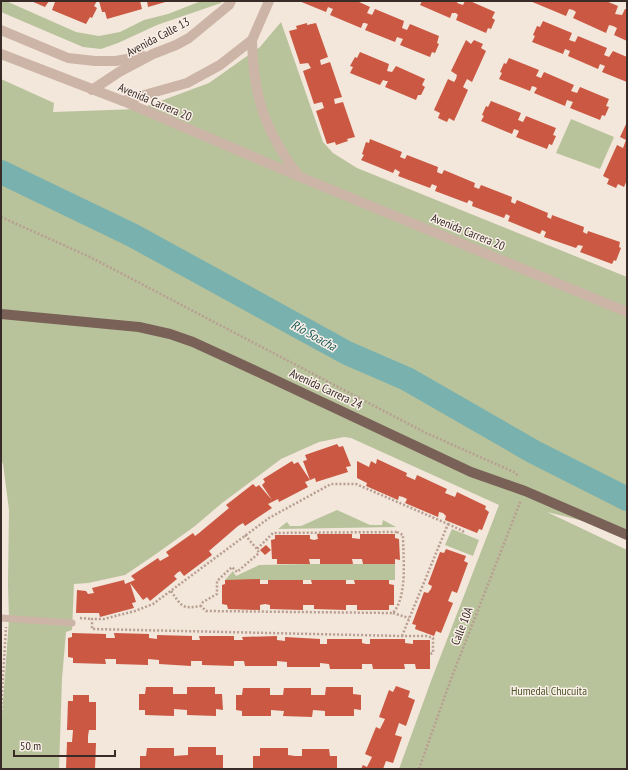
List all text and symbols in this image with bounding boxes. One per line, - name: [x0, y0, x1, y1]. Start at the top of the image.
- street label: Avenida Calle 13: [124, 14, 192, 59]
- street label: Avenida Carrera 20: [116, 79, 194, 124]
- street label: Avenida Carrera 20: [429, 210, 507, 253]
- water label: Río Soacha: [288, 316, 340, 355]
- street label: Avenida Carrera 24: [287, 365, 365, 412]
- street label: Calle 10A: [447, 604, 476, 647]
- park label: Humedal Chucuita: [511, 683, 587, 698]
- scale bar: [14, 732, 115, 758]
- text: 50 m: [20, 738, 41, 753]

